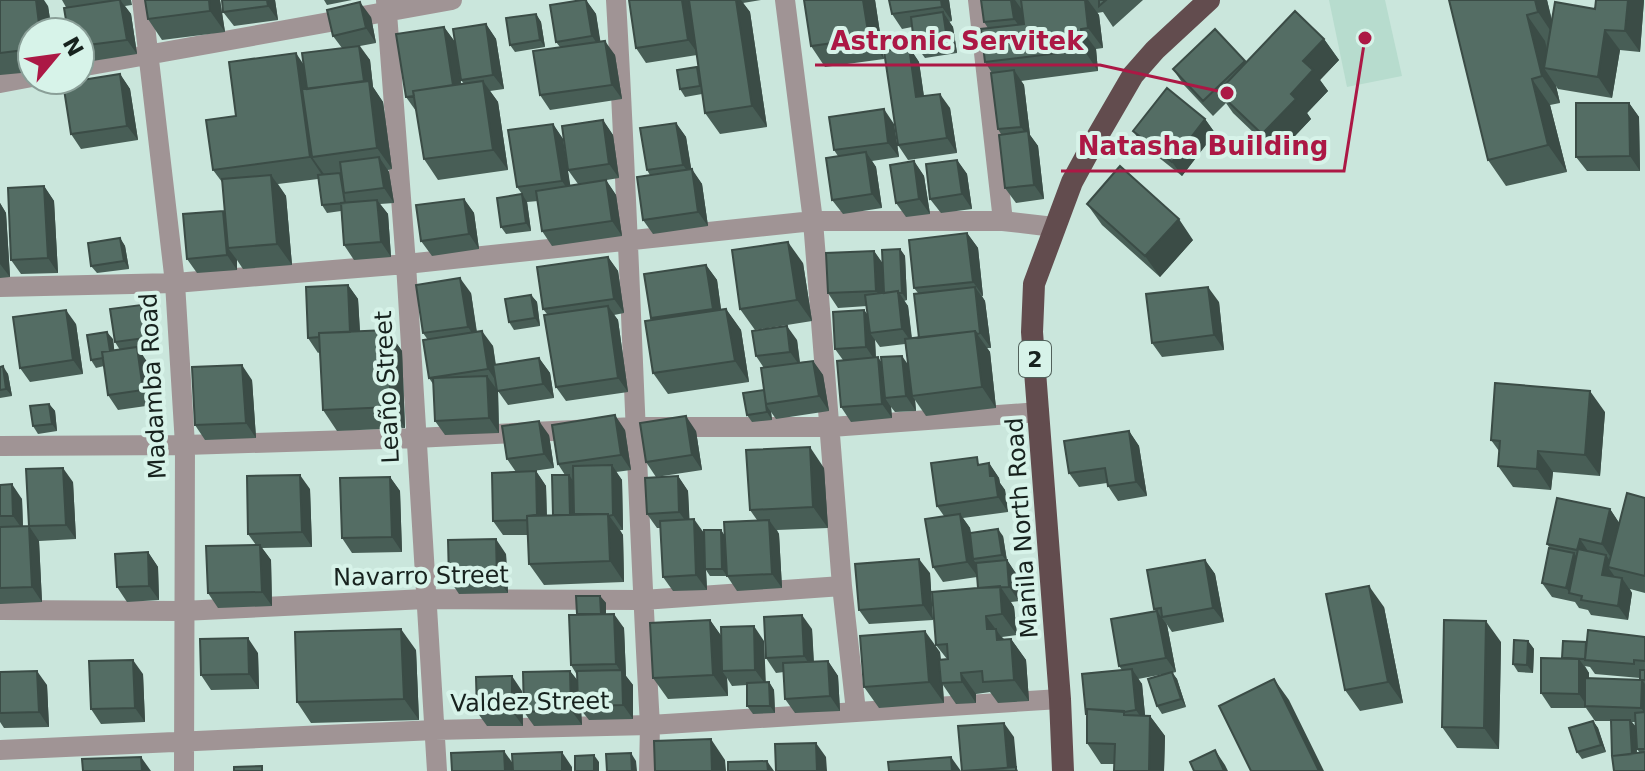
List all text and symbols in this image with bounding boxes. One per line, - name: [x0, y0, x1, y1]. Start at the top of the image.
- callout: Astronic Servitek: [815, 15, 1100, 65]
- north arrow: [16, 16, 96, 96]
- text: Astronic Servitek: [831, 26, 1084, 56]
- text: N: [58, 32, 88, 61]
- callout: Natasha Building: [1061, 121, 1344, 171]
- text: Natasha Building: [1078, 131, 1328, 161]
- street label: Madamba Road: [134, 292, 172, 480]
- street label: Leaño Street: [369, 310, 405, 464]
- road number: 2: [1019, 341, 1051, 377]
- street label: Manila North Road: [1000, 417, 1044, 639]
- street label: Navarro Street: [333, 560, 509, 592]
- street label: Valdez Street: [450, 687, 610, 717]

